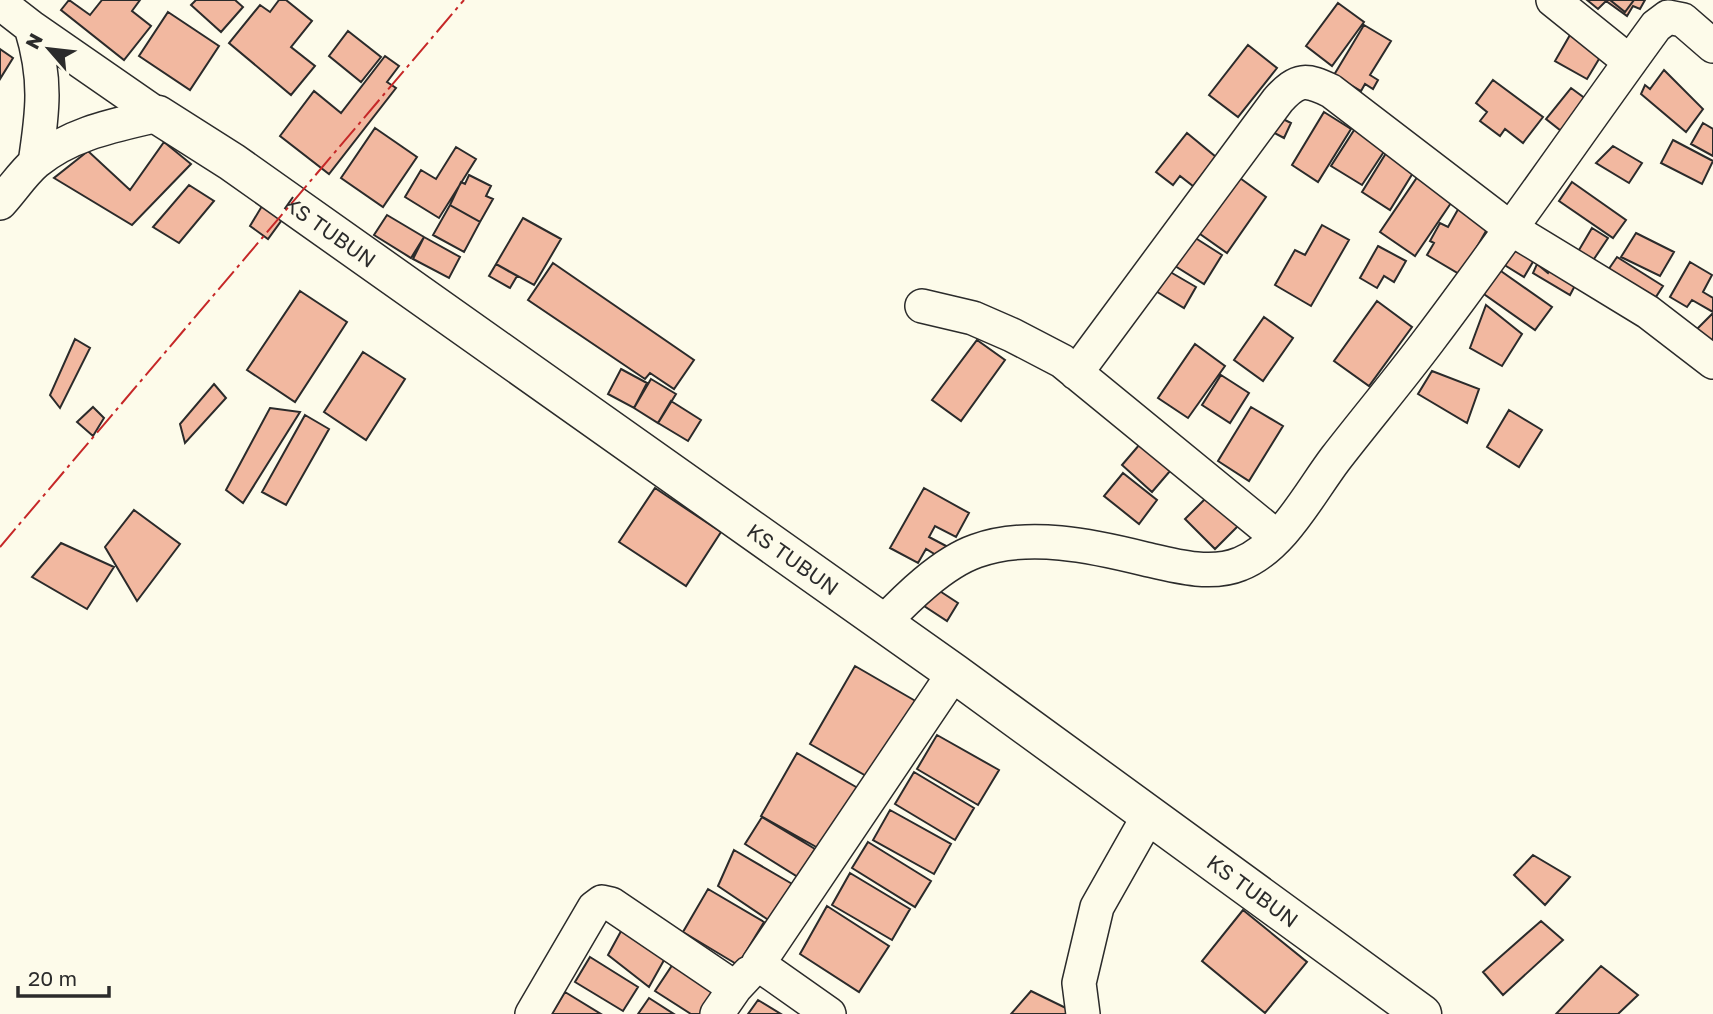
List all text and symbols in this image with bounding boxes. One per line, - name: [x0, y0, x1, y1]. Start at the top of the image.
- north arrow: [14, 14, 84, 84]
- text: N: [20, 29, 47, 53]
- street label: KS TUBUN: [279, 190, 381, 273]
- street label: KS TUBUN: [742, 518, 844, 600]
- street label: KS TUBUN: [1202, 849, 1304, 933]
- scale bar: [18, 954, 108, 998]
- text: 20 m: [28, 965, 77, 991]

